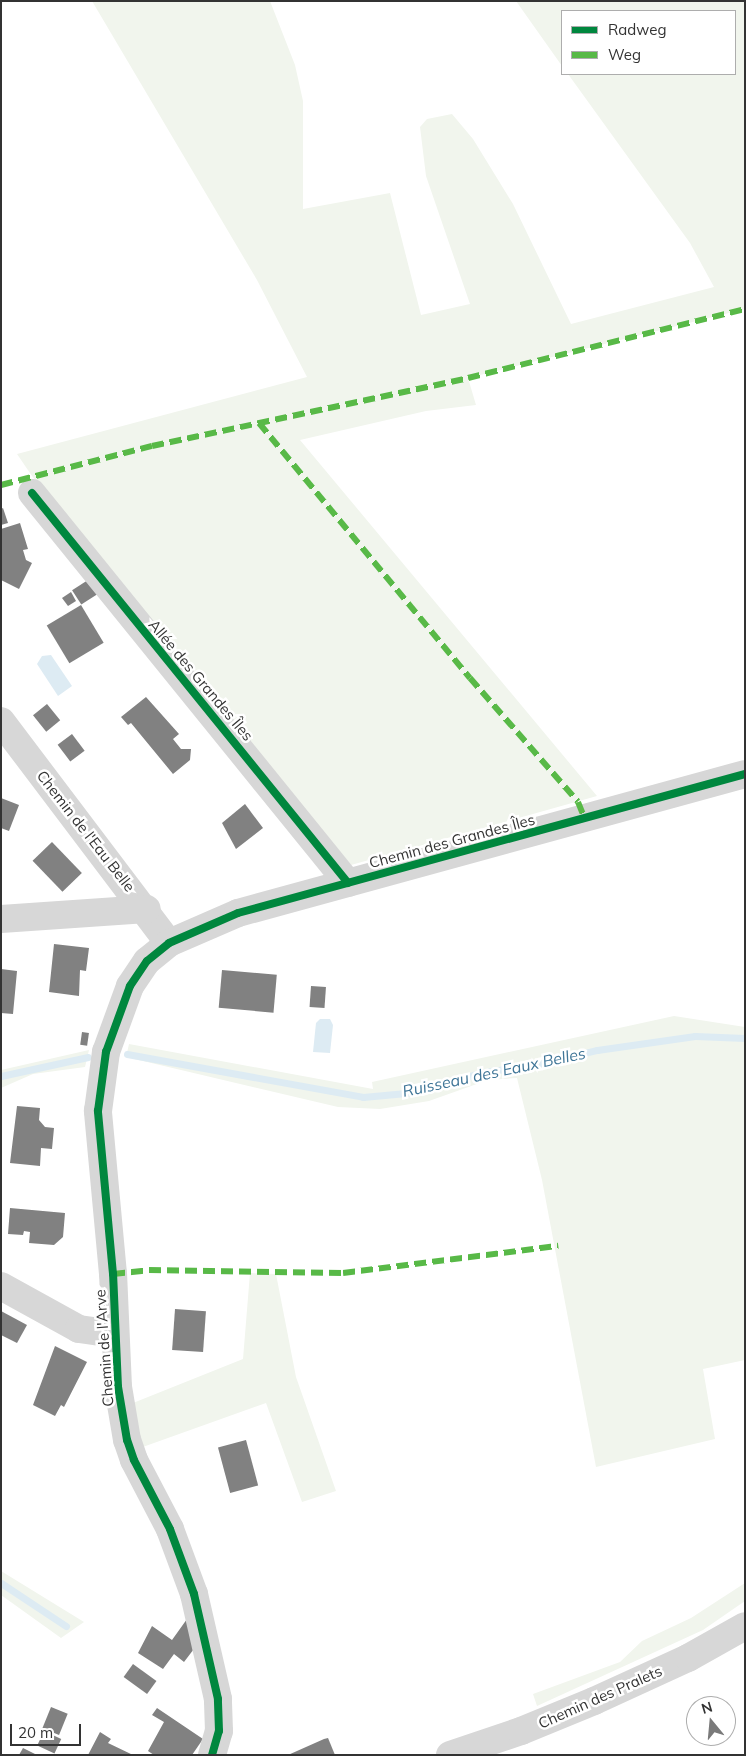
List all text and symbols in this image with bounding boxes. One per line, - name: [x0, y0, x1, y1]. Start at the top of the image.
- legend: [561, 10, 736, 75]
- text: Radweg: [608, 20, 666, 39]
- text: Weg: [608, 45, 641, 64]
- street label: Allée des Grandes Îles: [145, 616, 257, 744]
- street label: Chemin de l'Eau Belle: [33, 767, 139, 895]
- street label: Chemin des Grandes Îles: [367, 810, 537, 872]
- water label: Ruisseau des Eaux Belles: [401, 1043, 587, 1101]
- street label: Chemin de l'Arve: [91, 1289, 117, 1407]
- street label: Chemin des Pralets: [535, 1662, 665, 1732]
- north arrow: [686, 1696, 736, 1746]
- text: N: [699, 1697, 715, 1718]
- scale bar: [12, 1714, 84, 1746]
- text: 20 m: [18, 1723, 53, 1742]

